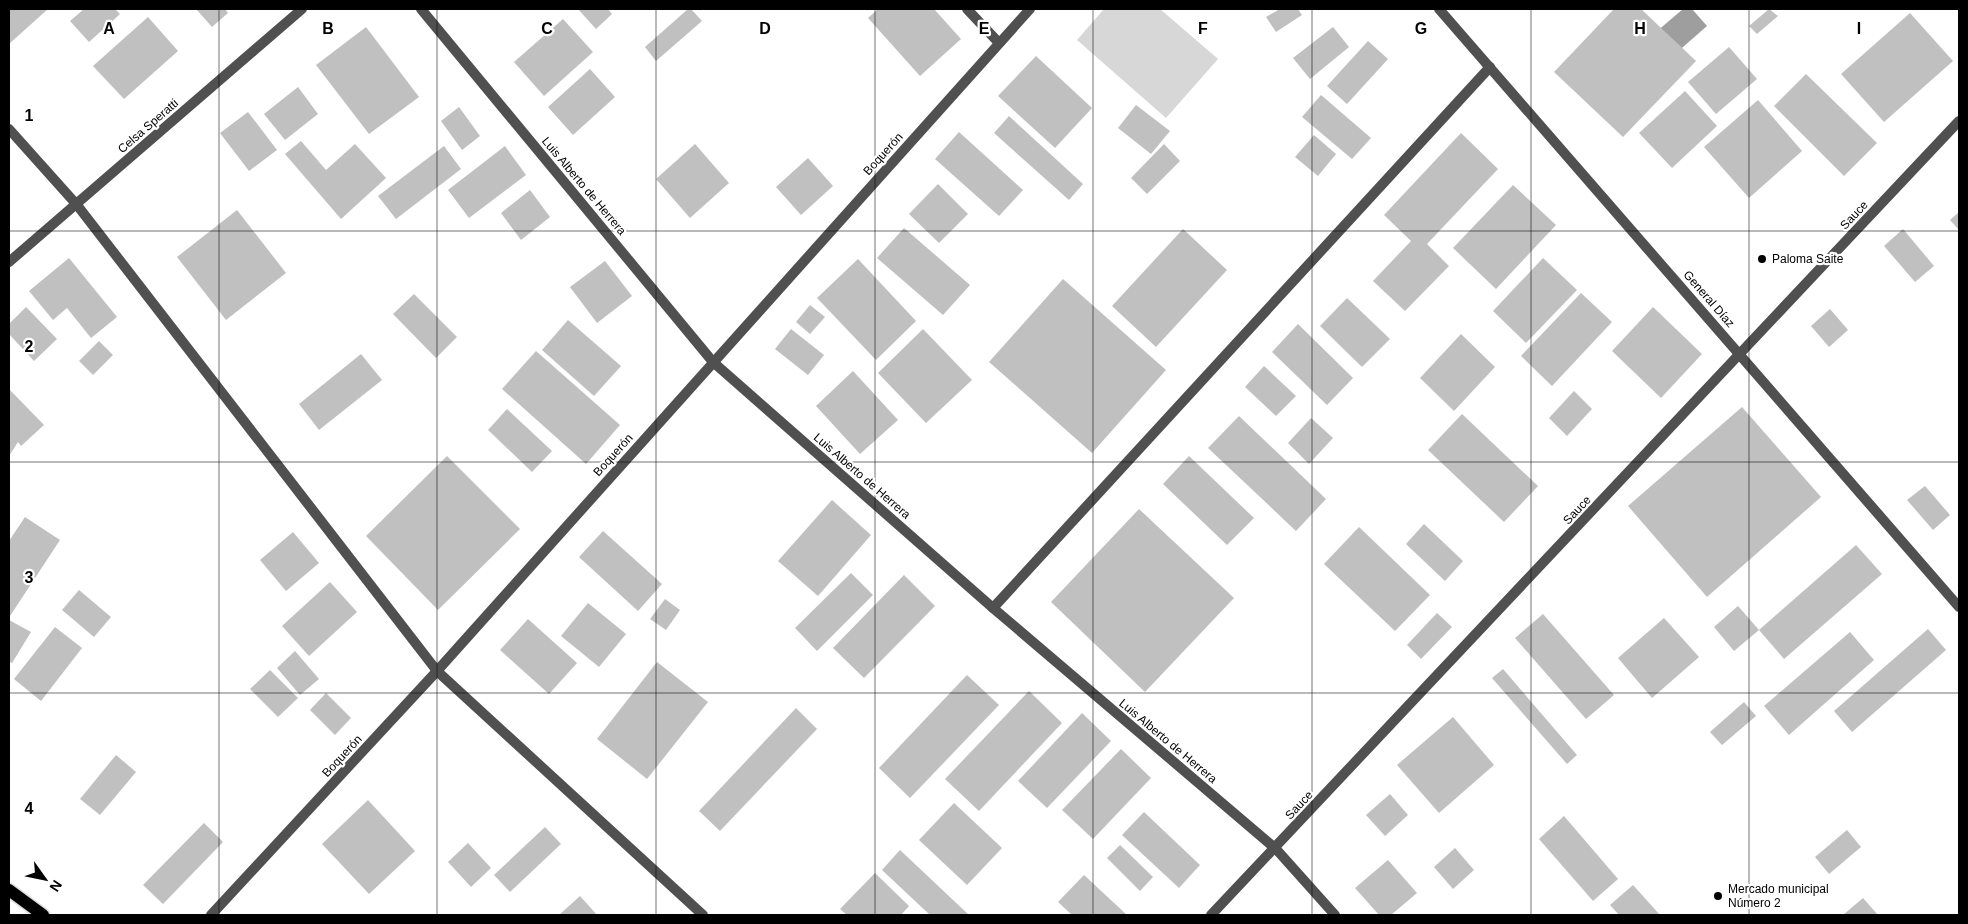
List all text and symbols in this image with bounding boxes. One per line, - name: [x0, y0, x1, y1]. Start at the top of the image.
- text: A: [103, 20, 115, 37]
- text: B: [322, 20, 334, 37]
- text: C: [541, 20, 553, 37]
- text: D: [759, 20, 771, 37]
- text: E: [979, 20, 990, 37]
- text: F: [1198, 20, 1208, 37]
- text: G: [1415, 20, 1427, 37]
- text: H: [1634, 20, 1646, 37]
- text: I: [1857, 20, 1861, 37]
- street label: Celsa Speratti: [115, 96, 181, 156]
- text: 1: [25, 107, 34, 124]
- street label: Boquerón: [860, 130, 906, 178]
- street label: Luis Alberto de Herrera: [539, 134, 629, 238]
- street label: Sauce: [1837, 198, 1871, 232]
- place label: Paloma Saite: [1772, 252, 1844, 266]
- marker: Paloma Saite: [1756, 253, 1768, 265]
- street label: General Díaz: [1681, 268, 1737, 330]
- text: 2: [25, 338, 34, 355]
- street label: Luis Alberto de Herrera: [811, 430, 913, 522]
- street label: Boquerón: [590, 431, 636, 479]
- street label: Sauce: [1560, 493, 1594, 527]
- text: 3: [25, 569, 34, 586]
- street label: Luis Alberto de Herrera: [1116, 696, 1220, 786]
- street label: Boquerón: [319, 732, 365, 780]
- street label: Sauce: [1282, 788, 1316, 822]
- text: 4: [25, 800, 34, 817]
- north arrow: [20, 854, 70, 904]
- text: N: [46, 877, 65, 895]
- place label: Mercado municipal Número 2: [1728, 882, 1829, 910]
- marker: Mercado municipal Número 2: [1712, 890, 1724, 902]

